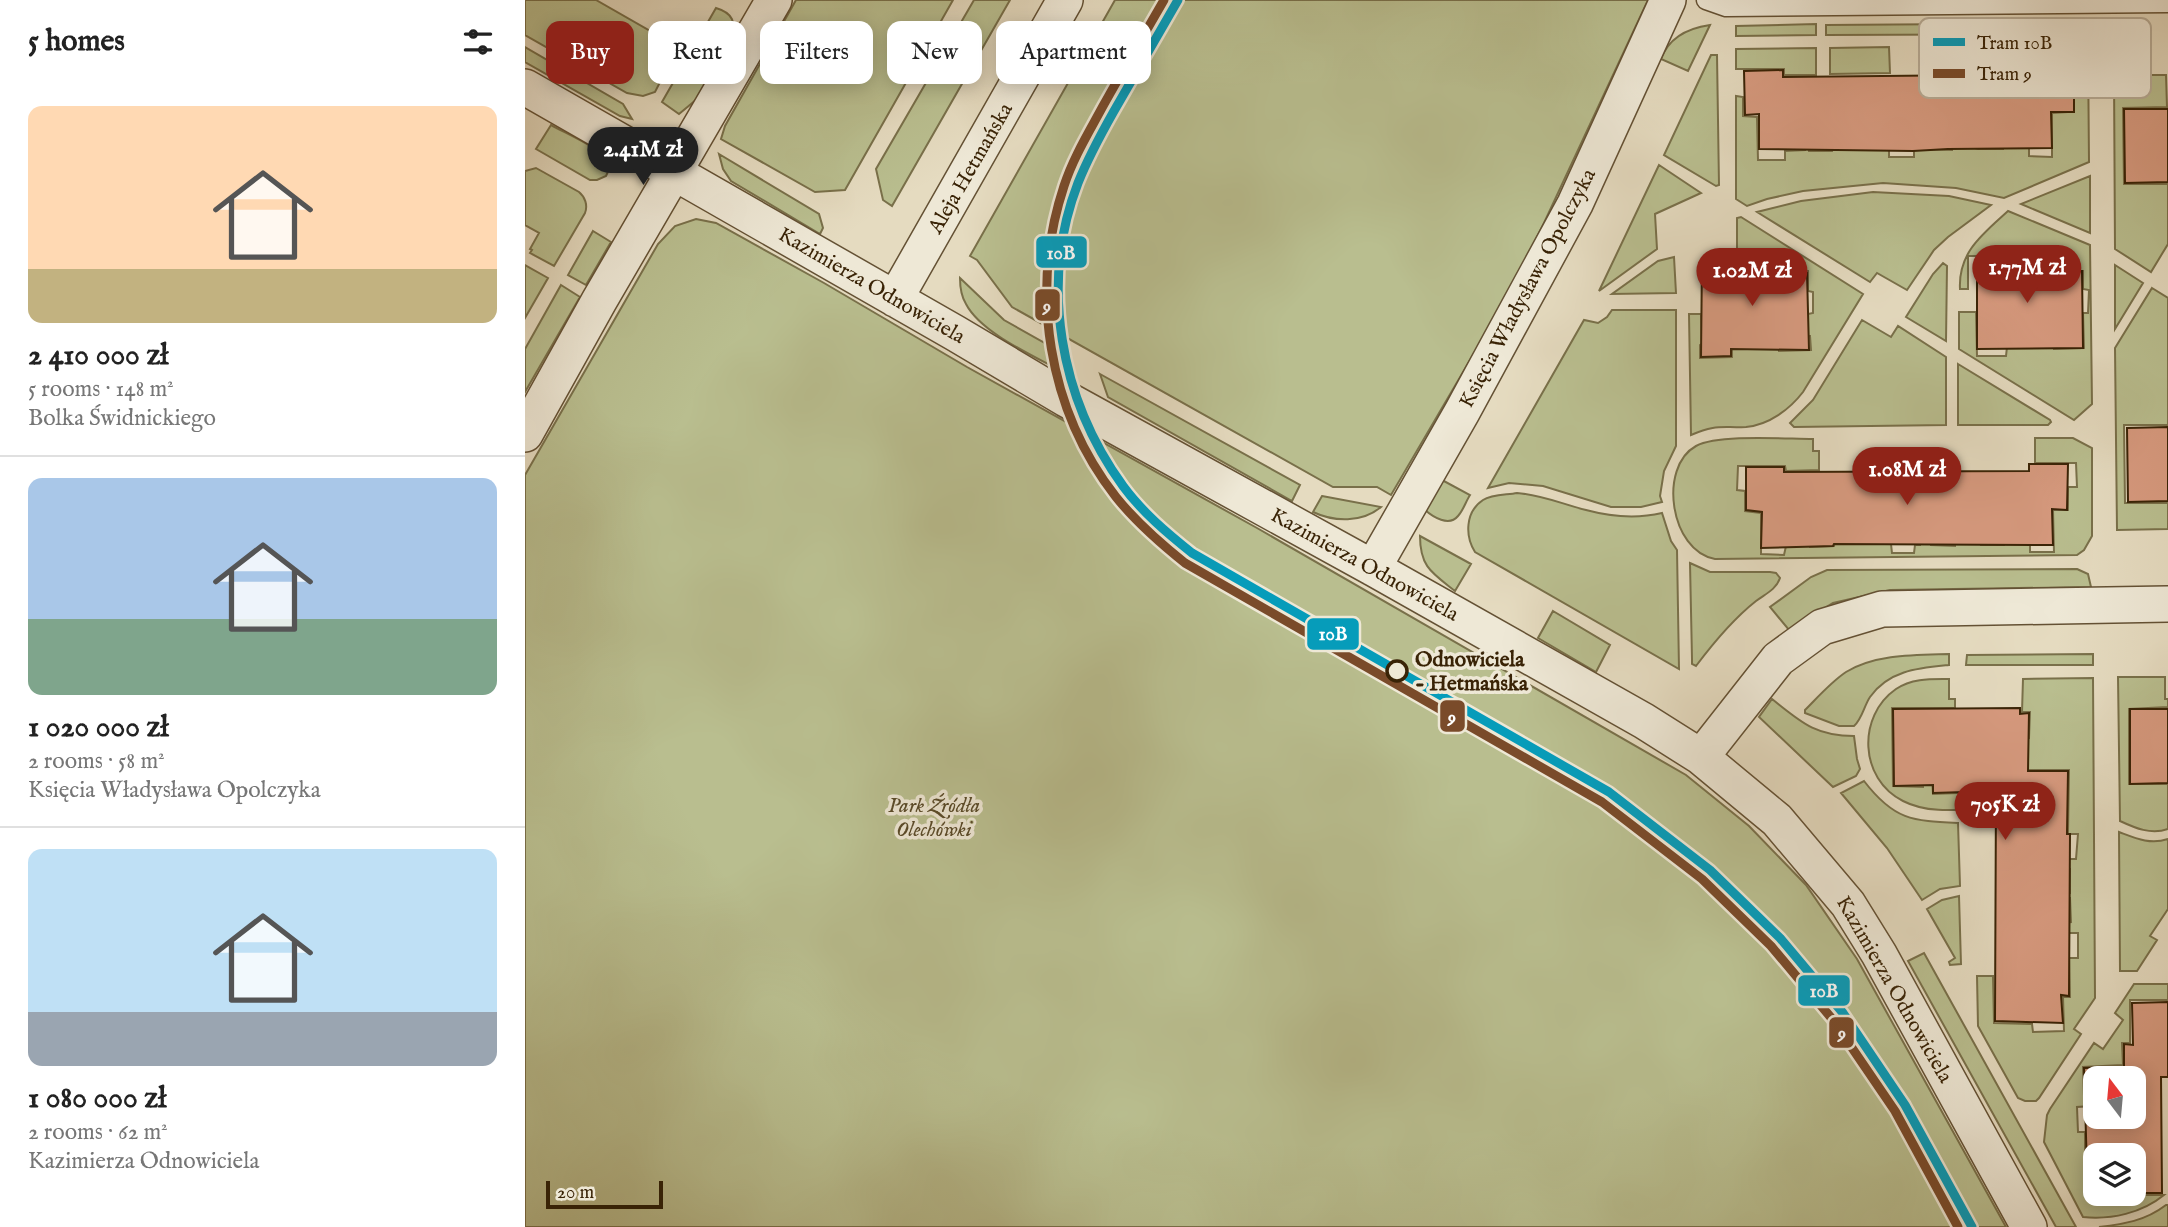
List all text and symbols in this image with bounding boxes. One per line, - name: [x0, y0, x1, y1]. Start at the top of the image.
- legend: [1919, 18, 2151, 98]
- chip: Buy: [546, 21, 634, 84]
- chip: Rent: [648, 21, 746, 84]
- chip: Filters: [760, 21, 873, 84]
- chip: New: [887, 21, 982, 84]
- chip: Apartment: [996, 21, 1151, 84]
- text: 5 homes: [28, 23, 125, 61]
- icon: filters: [459, 23, 497, 61]
- text: Tram 10B: [1977, 32, 2052, 56]
- text: Tram 9: [1977, 63, 2032, 87]
- street label: Aleja Hetmańska: [922, 98, 1020, 240]
- pin: 2.41M zł: [571, 128, 715, 187]
- text: 2.41M zł: [603, 135, 683, 164]
- icon: home: [200, 152, 326, 278]
- street label: Księcia Władysława Opolczyka: [1454, 164, 1603, 413]
- street label: Kazimierza Odnowiciela: [773, 222, 970, 351]
- line badge: 10B: [1035, 235, 1088, 269]
- text: 10B: [1047, 242, 1076, 266]
- pin: 1.77M zł: [1955, 246, 2099, 305]
- pin: 1.02M zł: [1680, 248, 1824, 308]
- text: 1.77M zł: [1988, 253, 2066, 282]
- text: 1.02M zł: [1712, 256, 1792, 285]
- line badge: 9: [1034, 288, 1061, 322]
- text: 9: [1042, 295, 1051, 319]
- text: 2 410 000 zł: [28, 337, 169, 375]
- text: 5 rooms · 148 m²: [28, 375, 174, 404]
- text: Bolka Świdnickiego: [28, 404, 216, 433]
- pin: 1.08M zł: [1835, 448, 1979, 507]
- text: 1.08M zł: [1868, 455, 1946, 484]
- street label: Kazimierza Odnowiciela: [1265, 502, 1464, 629]
- icon: home: [200, 524, 326, 650]
- line badge: 10B: [1306, 617, 1360, 651]
- text: 10B: [1319, 623, 1348, 647]
- place label: Odnowiciela - Hetmańska: [1415, 647, 1529, 698]
- marker: Odnowiciela - Hetmańska: [1386, 660, 1408, 682]
- line badge: 9: [1439, 699, 1466, 733]
- text: 9: [1447, 706, 1456, 730]
- text: 1 020 000 zł: [28, 709, 169, 747]
- text: 2 rooms · 58 m²: [28, 747, 165, 776]
- text: Księcia Władysława Opolczyka: [28, 776, 321, 805]
- pin: 705K zł: [1940, 782, 2070, 842]
- text: 705K zł: [1971, 790, 2040, 819]
- park label: Park Źródła Olechówki: [888, 793, 980, 844]
- street label: Kazimierza Odnowiciela: [1829, 892, 1959, 1089]
- icon: home: [200, 895, 326, 1021]
- line badge: 10B: [1797, 974, 1851, 1007]
- text: 10B: [1810, 980, 1839, 1004]
- line badge: 9: [1828, 1016, 1855, 1049]
- text: 9: [1837, 1022, 1846, 1046]
- north arrow: [2083, 1066, 2145, 1129]
- map controls: [2083, 1066, 2146, 1206]
- text: 1 080 000 zł: [28, 1080, 166, 1118]
- text: 2 rooms · 62 m²: [28, 1118, 168, 1147]
- button: layers: [2083, 1143, 2146, 1206]
- text: Kazimierza Odnowiciela: [28, 1147, 259, 1176]
- scale bar: [546, 1178, 663, 1210]
- text: 20 m: [557, 1181, 594, 1205]

